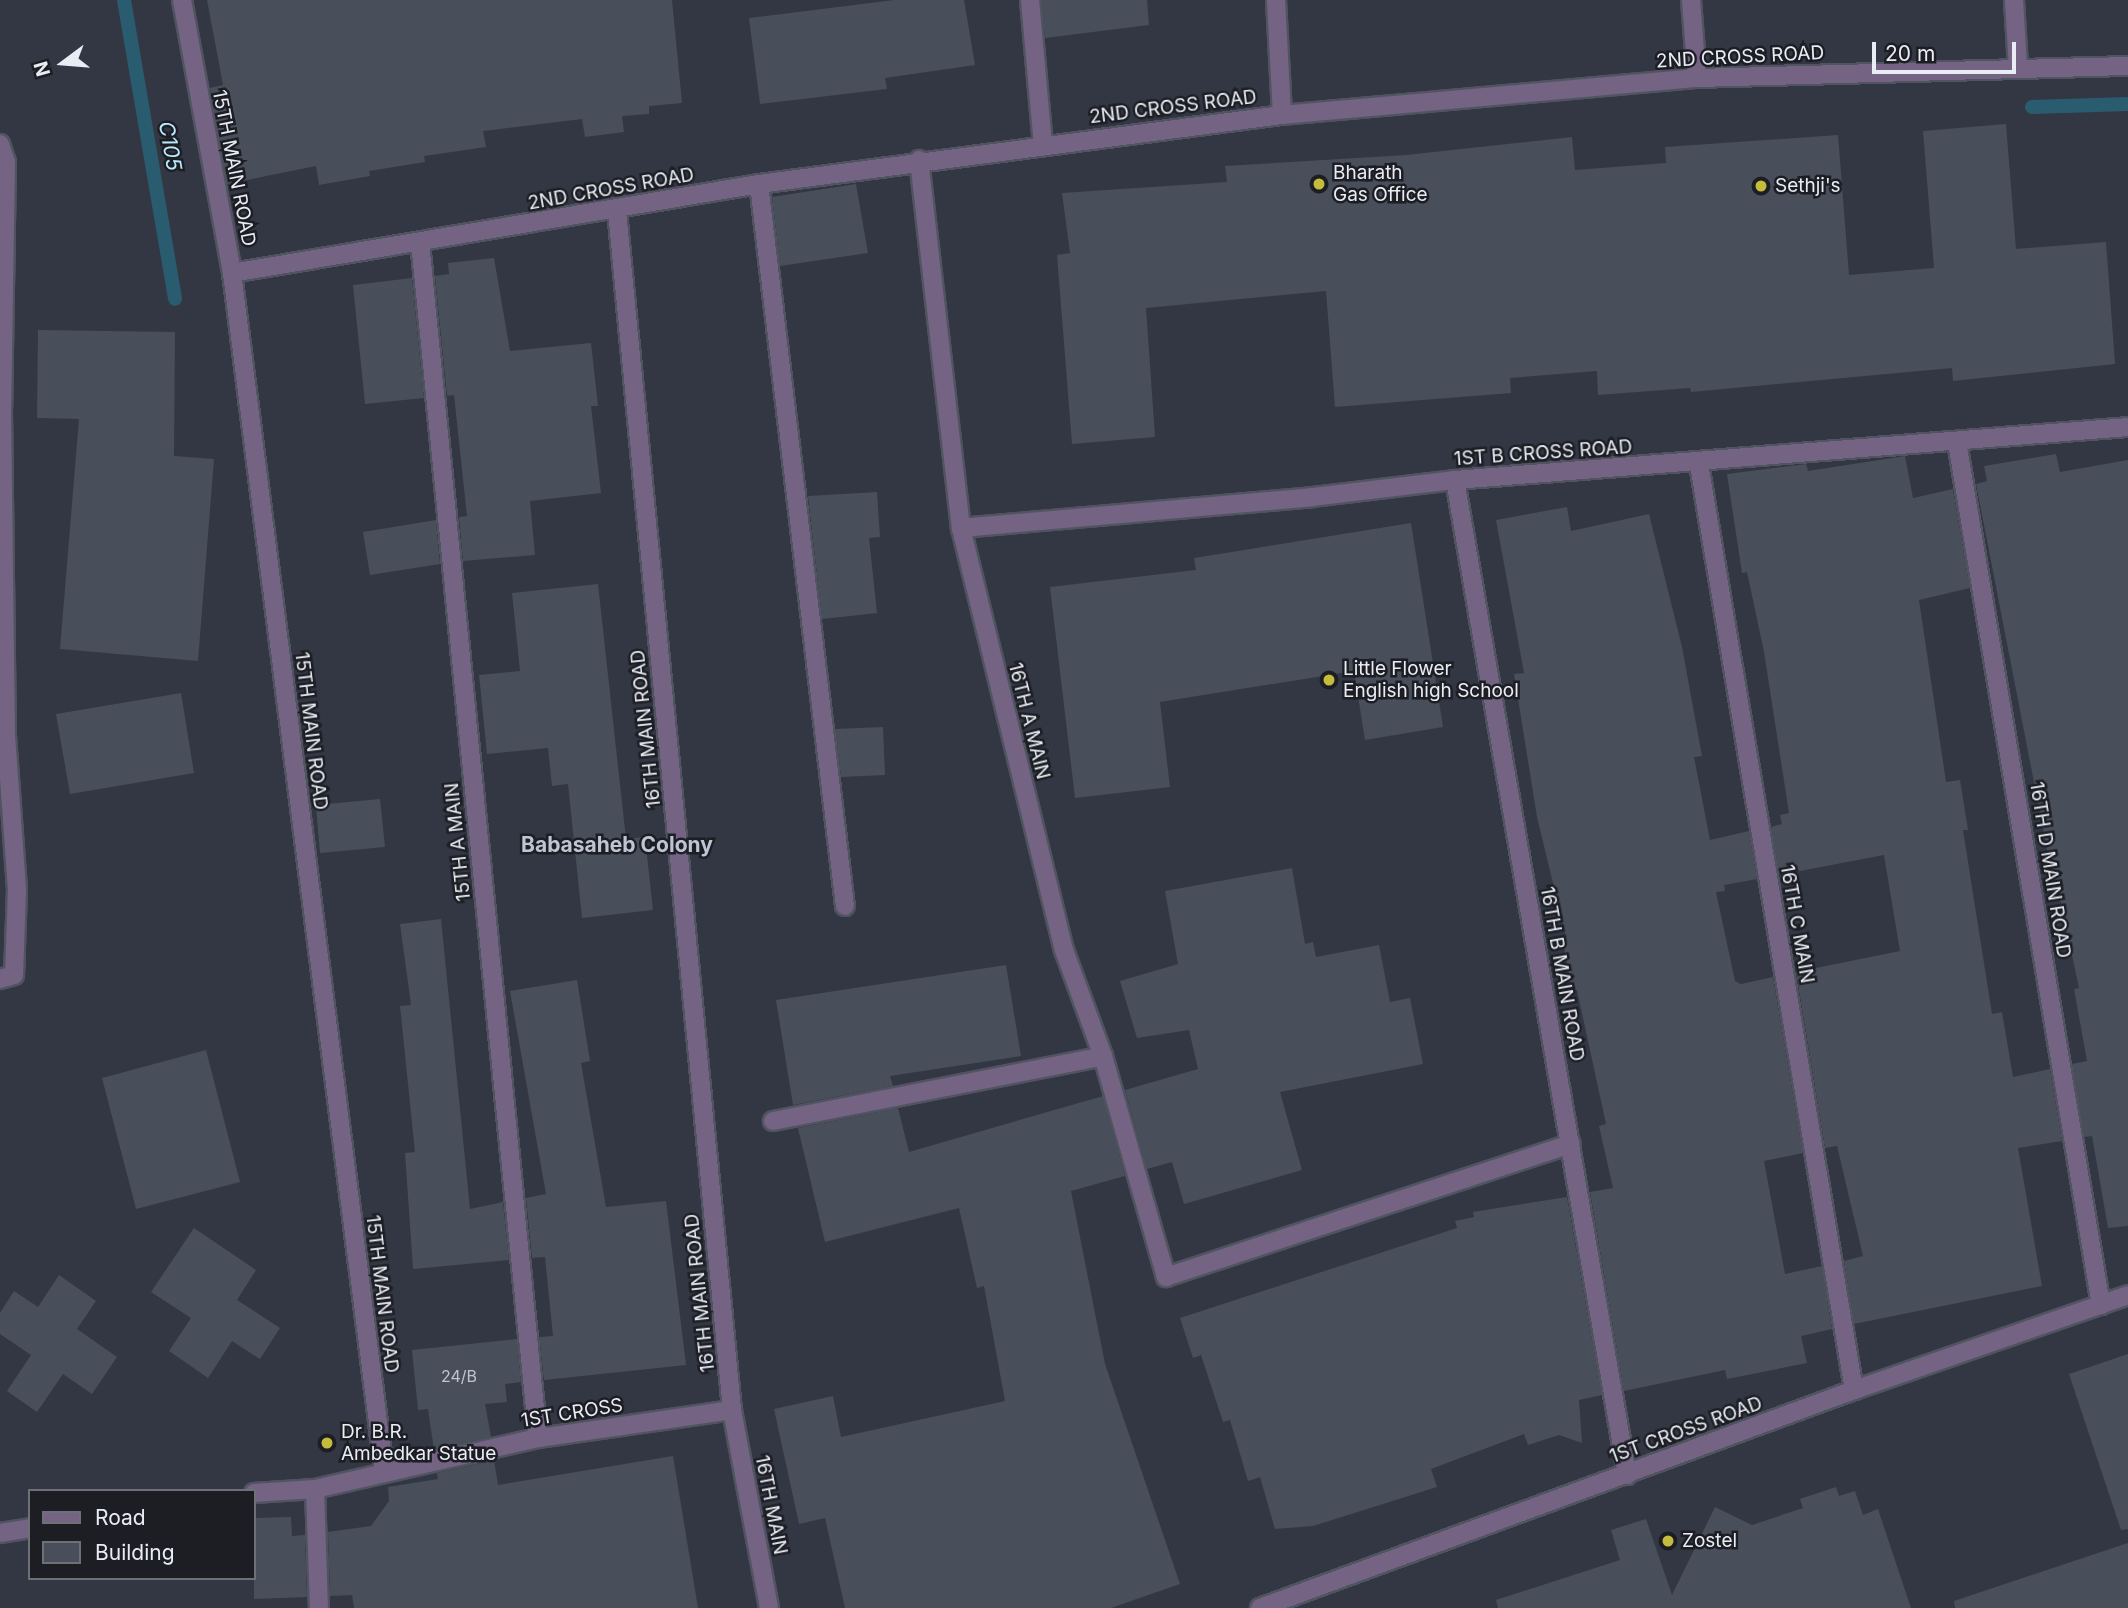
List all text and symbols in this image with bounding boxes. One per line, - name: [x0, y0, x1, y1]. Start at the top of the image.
- north arrow: [28, 28, 98, 98]
- scale bar: [1876, 28, 2020, 72]
- street label: 2ND CROSS ROAD: [1655, 41, 1825, 73]
- text: 20 m: [1885, 41, 1935, 66]
- text: N: [29, 59, 55, 79]
- street label: 2ND CROSS ROAD: [1088, 85, 1258, 129]
- street label: 15TH MAIN ROAD: [208, 88, 260, 248]
- water label: C105: [153, 119, 187, 173]
- place label: Bharath Gas Office: [1333, 162, 1428, 206]
- street label: 2ND CROSS ROAD: [526, 163, 696, 215]
- place label: Sethji's: [1775, 175, 1841, 197]
- marker: Bharath Gas Office: [1311, 176, 1327, 192]
- marker: Sethji's: [1753, 178, 1769, 194]
- street label: 1ST B CROSS ROAD: [1453, 435, 1633, 471]
- street label: 16TH MAIN ROAD: [626, 649, 666, 809]
- street label: 15TH MAIN ROAD: [290, 651, 332, 811]
- place label: Little Flower English high School: [1343, 658, 1519, 702]
- street label: 16TH A MAIN: [1003, 660, 1055, 782]
- marker: Little Flower English high School: [1321, 672, 1337, 688]
- street label: 16TH D MAIN ROAD: [2025, 780, 2075, 960]
- street label: 15TH A MAIN: [440, 782, 476, 902]
- district label: Babasaheb Colony: [521, 832, 713, 858]
- street label: 16TH C MAIN: [1775, 863, 1819, 985]
- street label: 16TH B MAIN ROAD: [1535, 885, 1589, 1063]
- street label: 16TH MAIN ROAD: [680, 1213, 720, 1373]
- street label: 15TH MAIN ROAD: [361, 1214, 403, 1374]
- house number: 24/B: [441, 1366, 477, 1386]
- street label: 1ST CROSS ROAD: [1607, 1392, 1765, 1468]
- street label: 1ST CROSS: [520, 1394, 624, 1432]
- place label: Dr. B.R. Ambedkar Statue: [341, 1421, 496, 1465]
- marker: Dr. B.R. Ambedkar Statue: [319, 1435, 335, 1451]
- street label: 16TH MAIN: [750, 1453, 792, 1557]
- legend: [28, 1489, 256, 1580]
- text: Road: [95, 1505, 146, 1530]
- place label: Zostel: [1682, 1530, 1737, 1552]
- marker: Zostel: [1660, 1533, 1676, 1549]
- text: Building: [95, 1540, 175, 1565]

